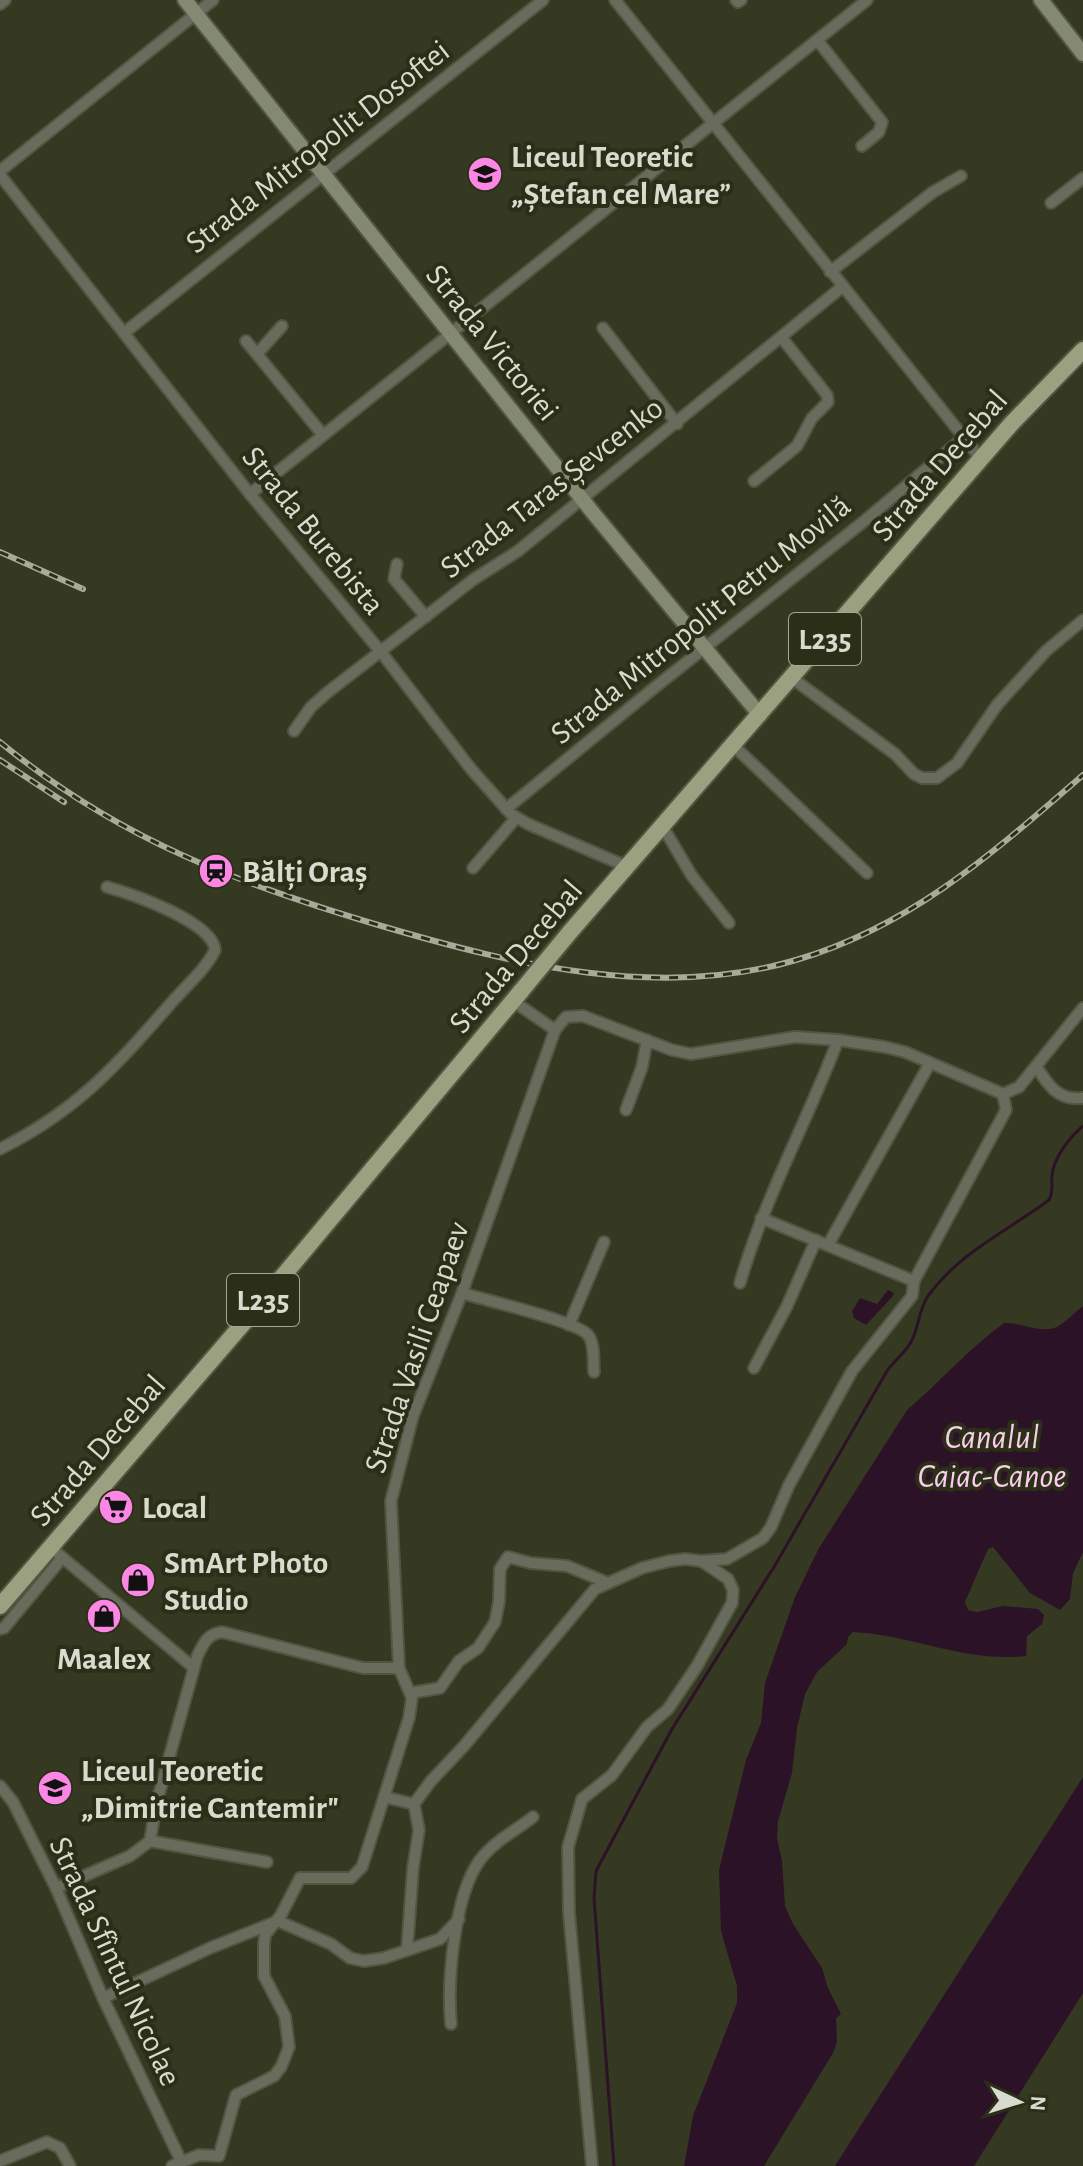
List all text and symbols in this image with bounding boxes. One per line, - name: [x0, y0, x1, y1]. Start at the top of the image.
- street label: Strada Mitropolit Dosoftei: [180, 34, 455, 259]
- place label: Liceul Teoretic „Ștefan cel Mare”: [511, 141, 731, 213]
- school or university icon: Liceul Teoretic „Ștefan cel Mare”: [466, 155, 504, 193]
- street label: Strada Victoriei: [420, 259, 565, 427]
- street label: Strada Decebal: [866, 384, 1014, 547]
- street label: Strada Taras Șevcenko: [434, 391, 670, 586]
- street label: Strada Burebista: [236, 441, 390, 621]
- street label: Strada Mitropolit Petru Movilă: [545, 489, 856, 750]
- road number: L235: [789, 613, 861, 665]
- station icon: Bălți Oraș: [197, 852, 235, 890]
- place label: Bălți Oraș: [242, 856, 367, 891]
- street label: Strada Decebal: [443, 874, 589, 1039]
- street label: Strada Vasili Ceapaev: [359, 1217, 475, 1477]
- road number: L235: [227, 1274, 299, 1326]
- street label: Strada Decebal: [24, 1369, 172, 1532]
- water label: Canalul Caiac-Canoe: [918, 1421, 1066, 1494]
- supermarket icon: Local: [97, 1488, 135, 1526]
- place label: Local: [142, 1492, 207, 1524]
- place label: SmArt Photo Studio: [164, 1547, 328, 1616]
- shop icon: SmArt Photo Studio: [119, 1561, 157, 1599]
- shop icon: Maalex: [85, 1597, 123, 1635]
- place label: Maalex: [57, 1643, 151, 1675]
- place label: Liceul Teoretic „Dimitrie Cantemir": [81, 1755, 339, 1824]
- school or university icon: Liceul Teoretic „Dimitrie Cantemir": [36, 1769, 74, 1807]
- street label: Strada Sfîntul Nicolae: [43, 1832, 187, 2091]
- north arrow: [979, 2062, 1059, 2142]
- text: N: [1026, 2095, 1049, 2112]

